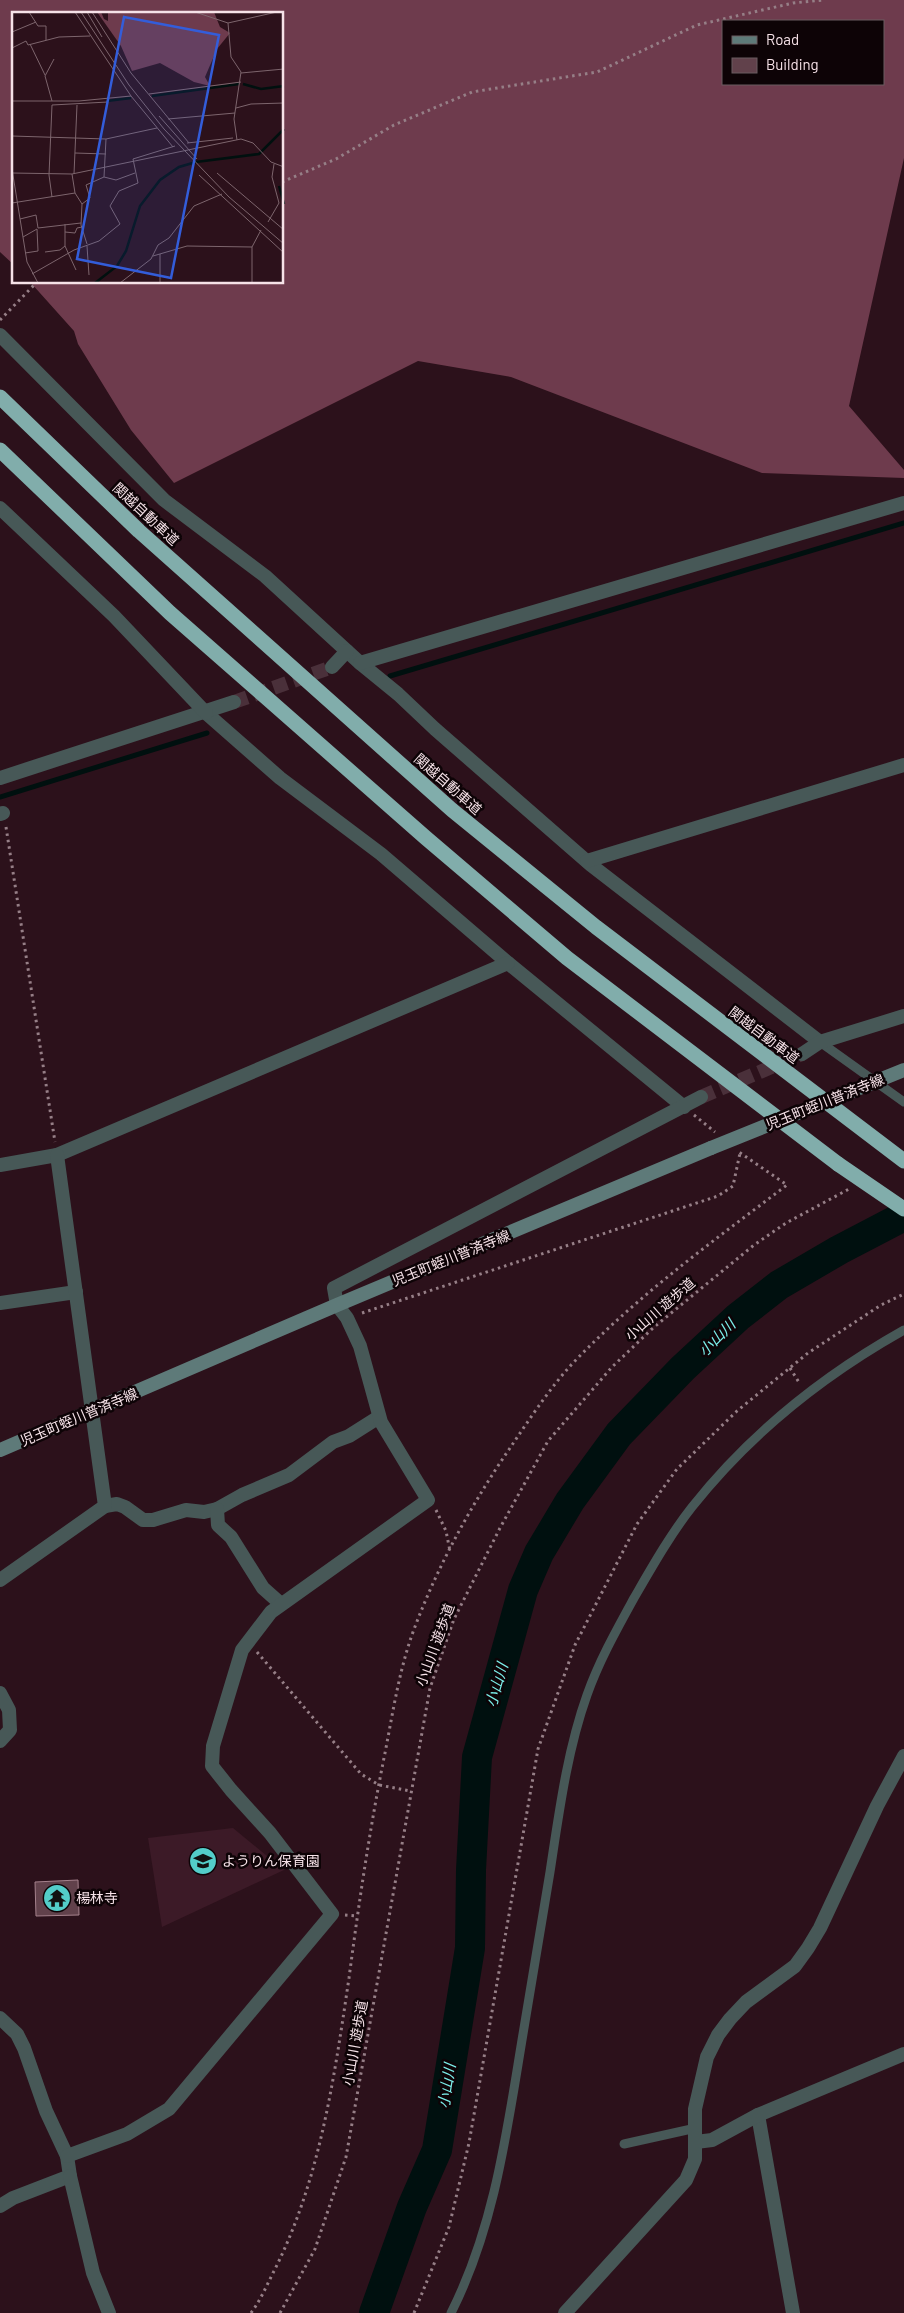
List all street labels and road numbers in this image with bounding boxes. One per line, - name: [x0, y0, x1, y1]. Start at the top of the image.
- street label: 関越自動車道: [110, 479, 183, 548]
- street label: 関越自動車道: [411, 750, 486, 818]
- street label: 関越自動車道: [726, 1003, 803, 1067]
- street label: 児玉町蛭川普済寺線: [763, 1070, 886, 1133]
- street label: 児玉町蛭川普済寺線: [389, 1226, 512, 1289]
- street label: 小山川 遊歩道: [621, 1274, 698, 1344]
- street label: 児玉町蛭川普済寺線: [17, 1384, 140, 1449]
- street label: 小山川 遊歩道: [412, 1601, 457, 1689]
- street label: 小山川 遊歩道: [339, 1999, 370, 2087]

